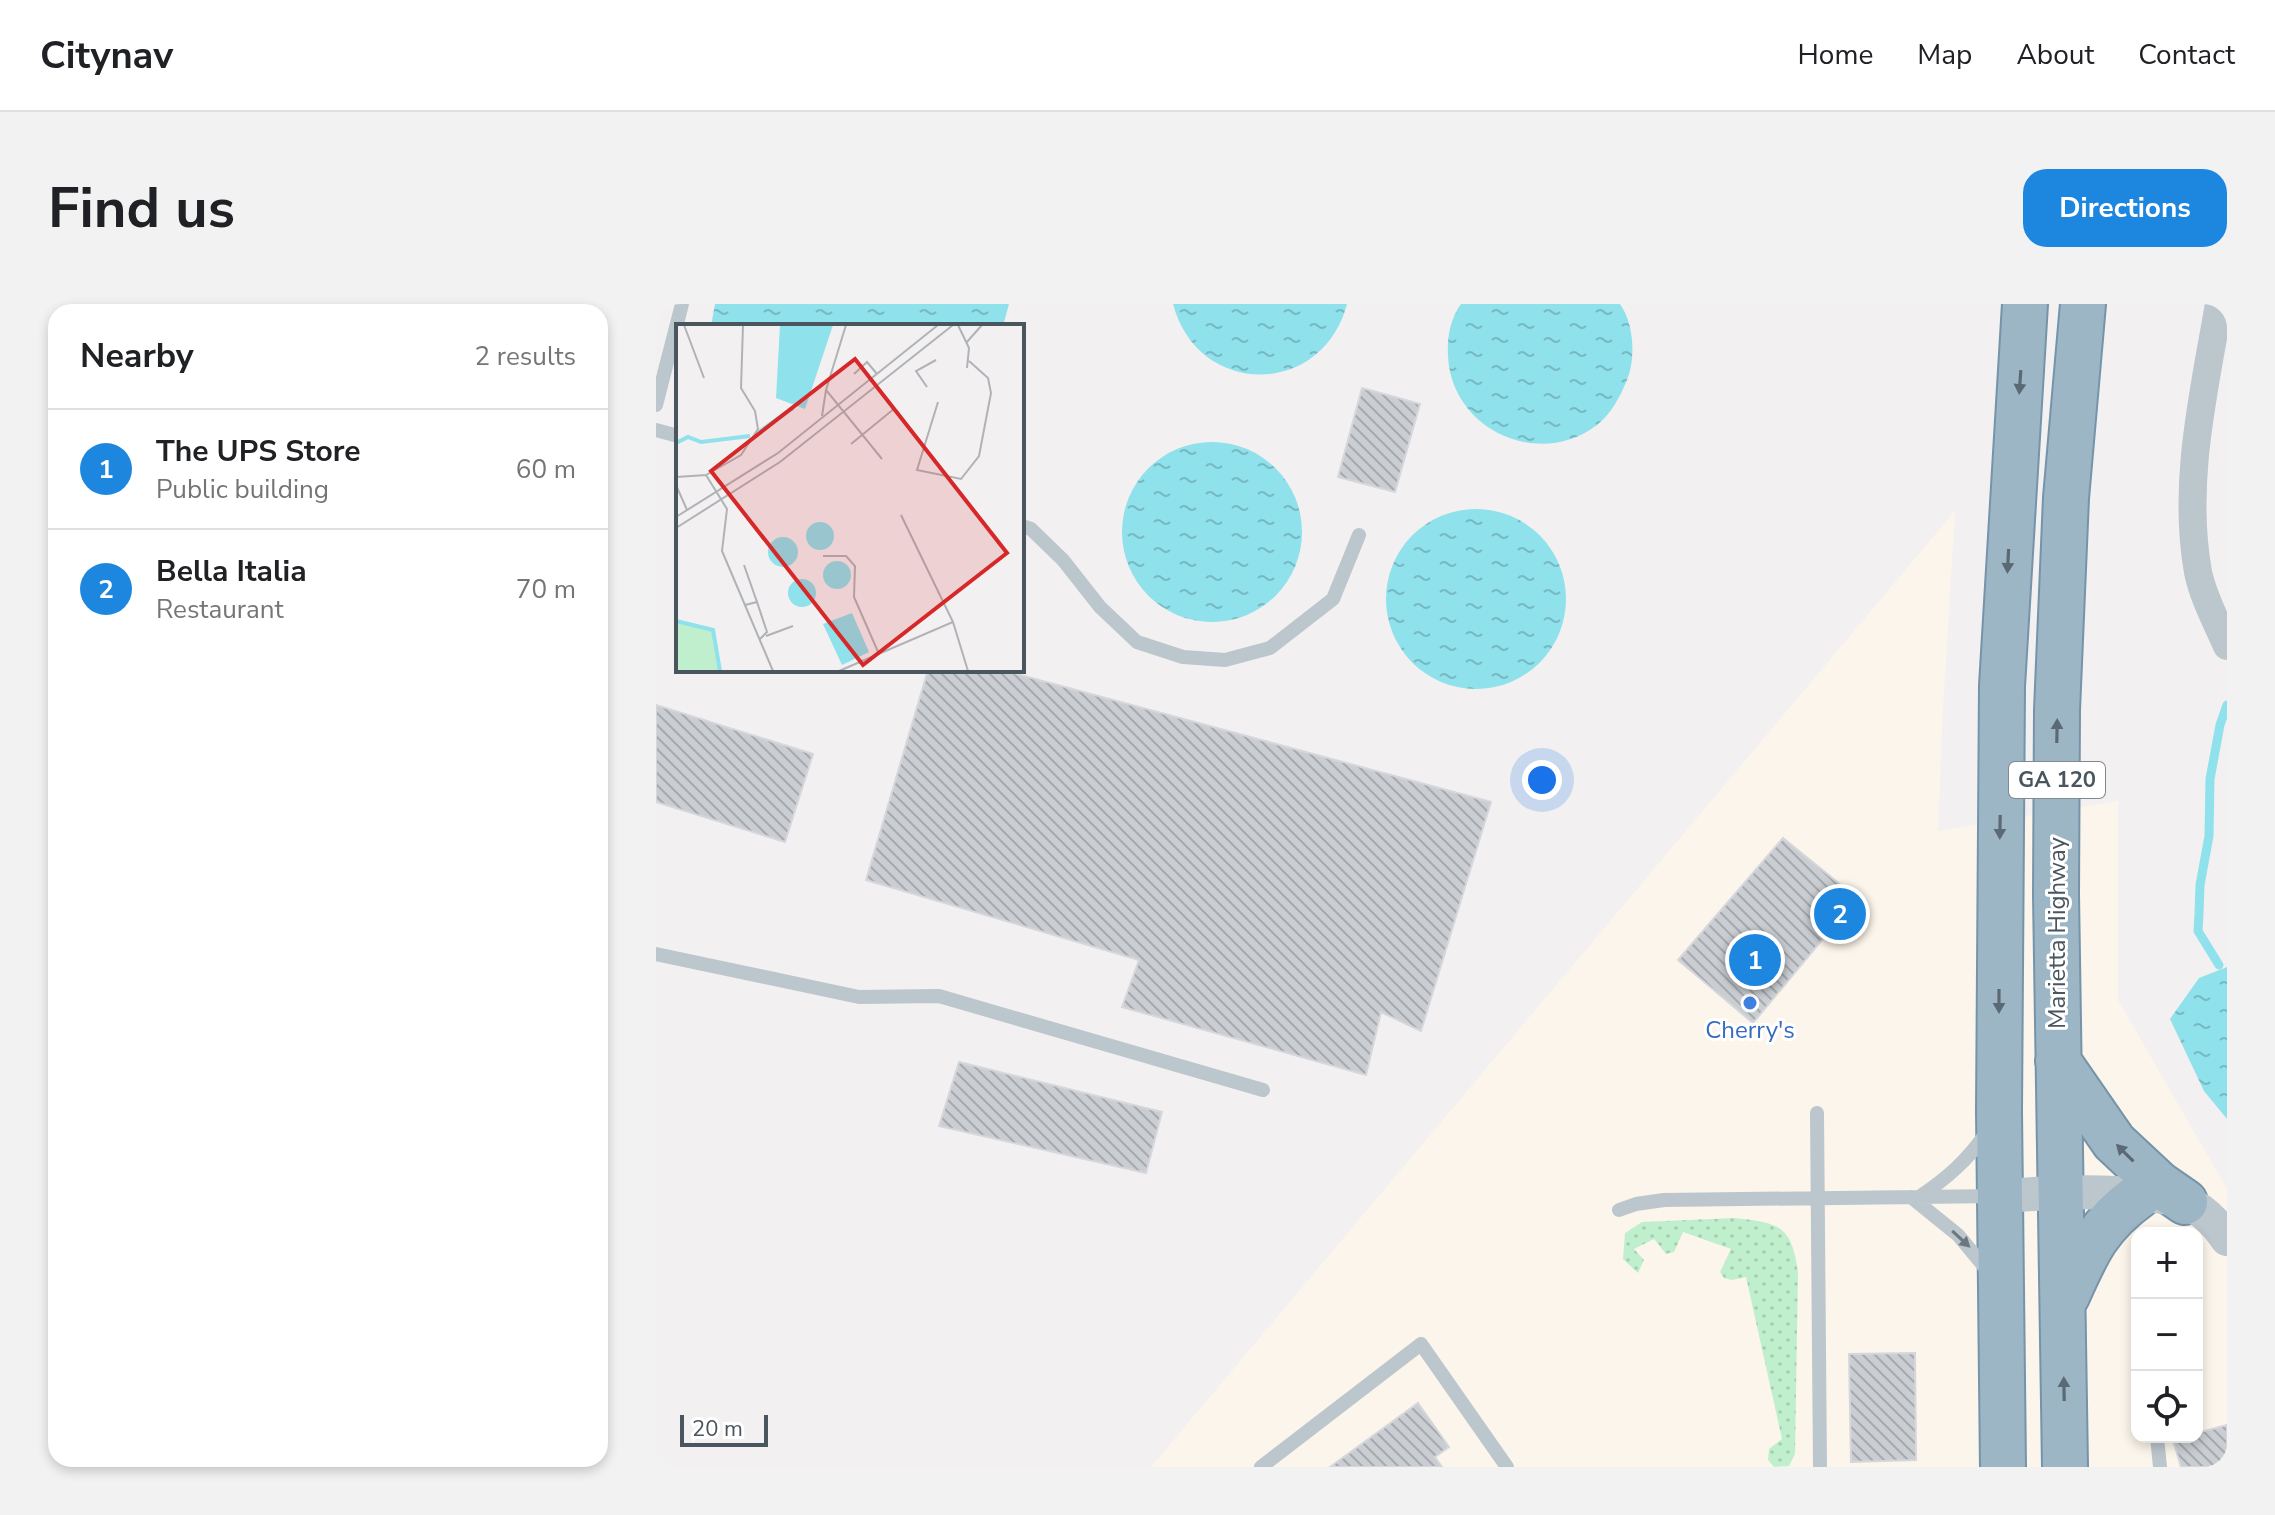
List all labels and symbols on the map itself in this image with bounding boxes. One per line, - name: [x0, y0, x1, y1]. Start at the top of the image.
- inset map: [676, 324, 1024, 672]
- one-way arrow: [2013, 370, 2026, 395]
- one-way arrow: [2001, 549, 2014, 574]
- one-way arrow: [2051, 718, 2063, 743]
- your location: [1522, 760, 1562, 800]
- road number: GA 120: [2009, 762, 2105, 798]
- one-way arrow: [1994, 815, 2006, 840]
- street label: Marietta Highway: [2041, 836, 2073, 1029]
- pin: 2: [1814, 884, 1866, 944]
- pin: 1: [1729, 930, 1781, 990]
- one-way arrow: [1993, 989, 2005, 1014]
- marker: Cherry's: [1741, 994, 1759, 1012]
- place label: Cherry's: [1705, 1014, 1795, 1046]
- one-way arrow: [2116, 1144, 2135, 1163]
- one-way arrow: [1951, 1230, 1970, 1248]
- one-way arrow: [2058, 1376, 2070, 1401]
- scale bar: [680, 1411, 768, 1447]

